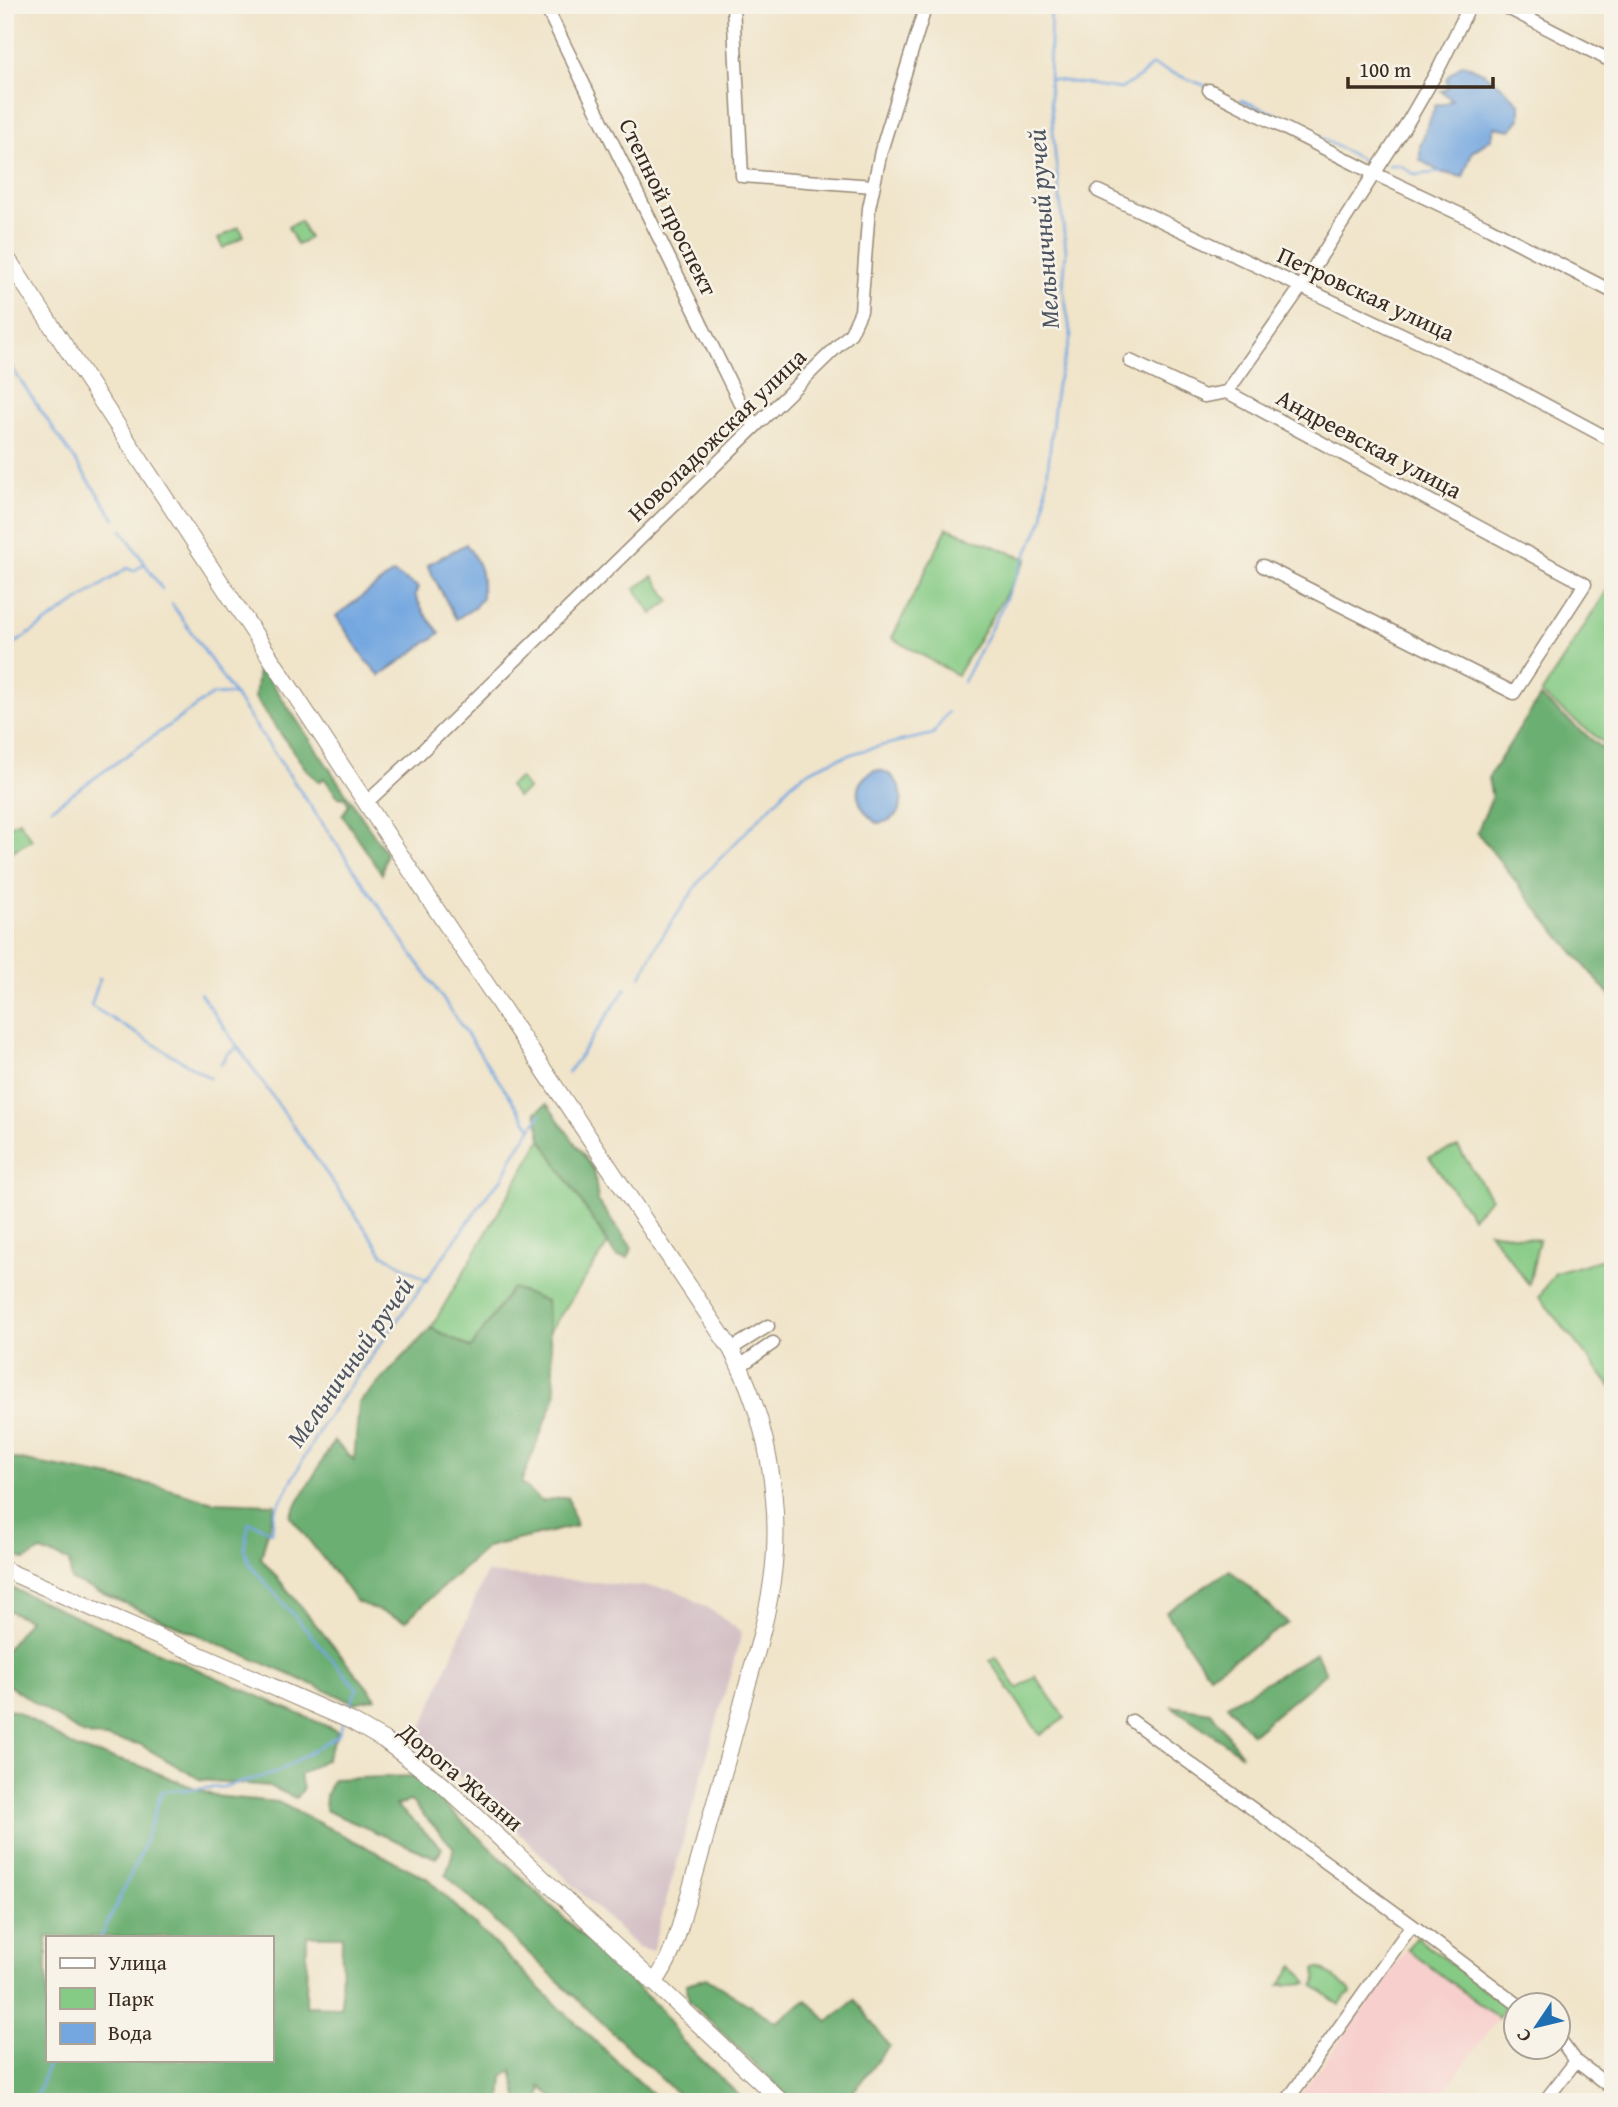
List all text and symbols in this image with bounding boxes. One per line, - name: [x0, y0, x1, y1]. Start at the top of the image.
- scale bar: [1348, 46, 1494, 90]
- text: 100 m: [1359, 54, 1411, 85]
- street label: Степной проспект: [610, 112, 727, 302]
- water label: Мельничный ручей: [1016, 128, 1069, 330]
- street label: Петровская улица: [1272, 237, 1461, 350]
- street label: Новоладожская улица: [619, 340, 814, 529]
- street label: Андреевская улица: [1270, 380, 1469, 508]
- water label: Мельничный ручей: [276, 1268, 423, 1455]
- street label: Дорога Жизни: [390, 1713, 531, 1839]
- legend: [46, 1936, 273, 2062]
- text: Улица: [108, 1947, 167, 1978]
- text: Парк: [108, 1983, 154, 2014]
- north arrow: [1502, 1992, 1572, 2062]
- text: Вода: [108, 2017, 152, 2048]
- text: С: [1508, 2023, 1538, 2048]

